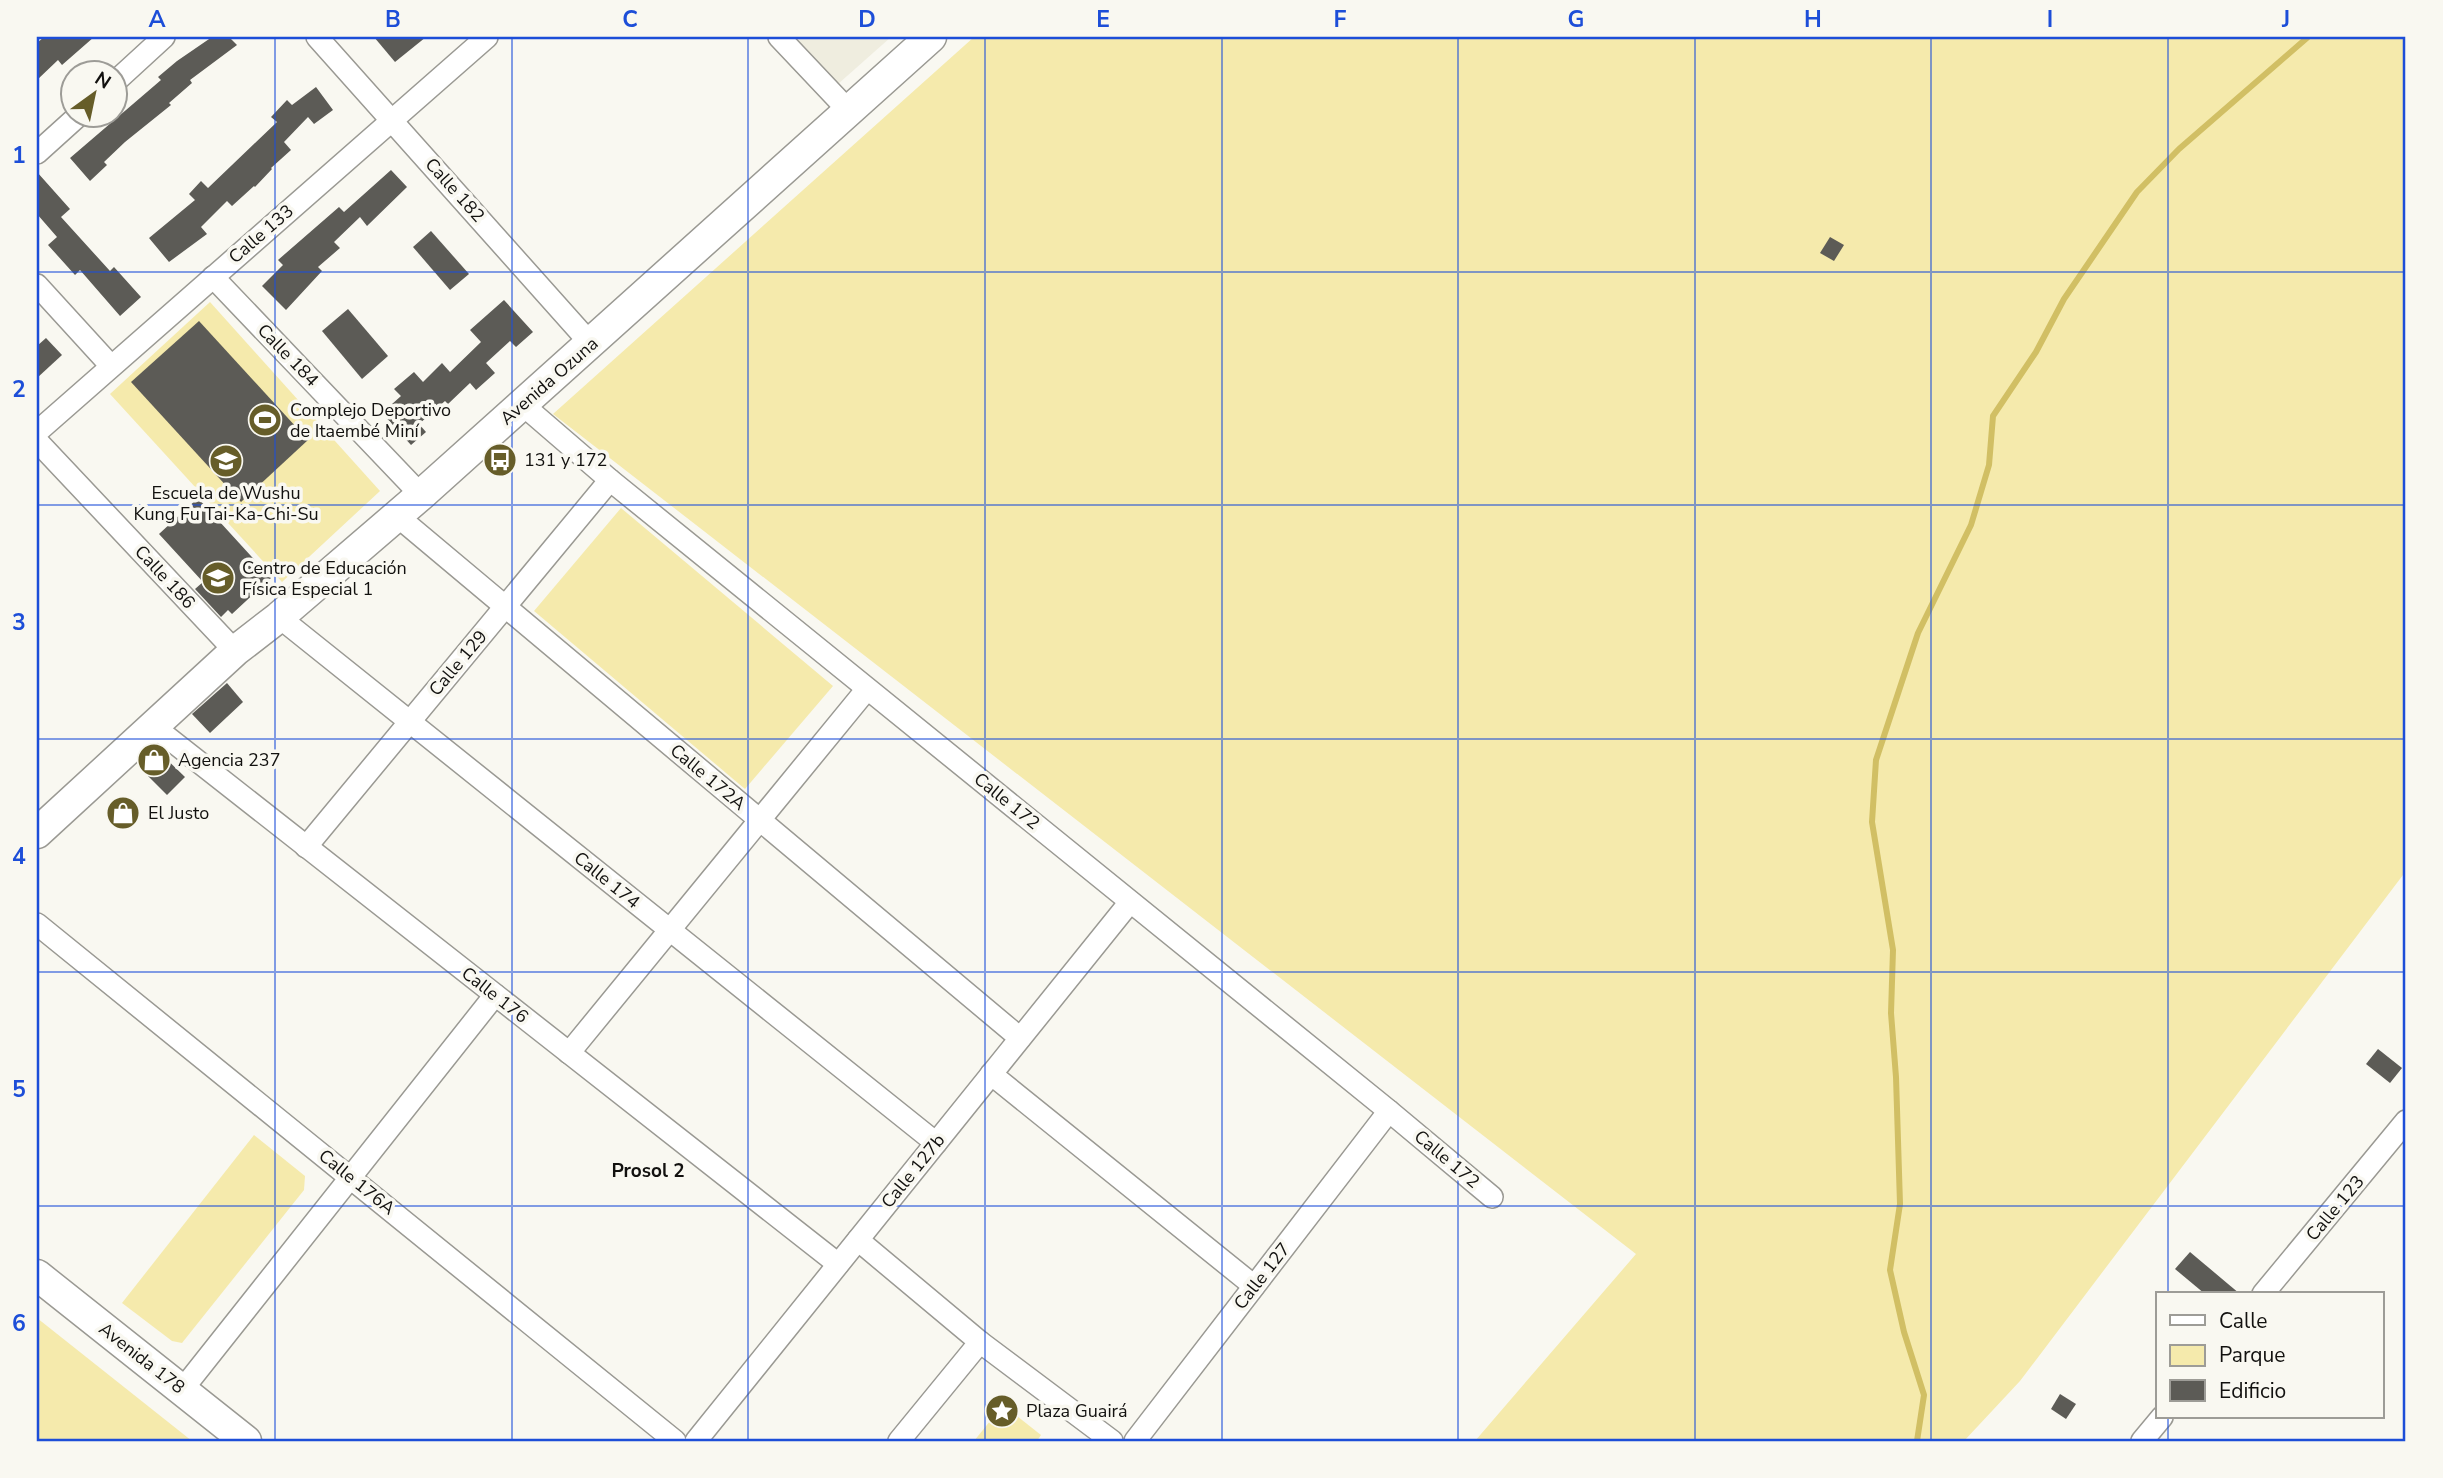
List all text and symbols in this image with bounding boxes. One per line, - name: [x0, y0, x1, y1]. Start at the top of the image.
- text: A: [148, 4, 166, 35]
- text: B: [385, 4, 401, 35]
- text: C: [622, 4, 638, 35]
- text: D: [858, 4, 876, 35]
- text: E: [1096, 4, 1110, 35]
- text: F: [1334, 4, 1347, 35]
- text: G: [1568, 4, 1584, 35]
- text: H: [1804, 4, 1822, 35]
- text: I: [2047, 4, 2053, 35]
- text: J: [2281, 4, 2290, 35]
- north arrow: [60, 60, 130, 130]
- text: N: [90, 66, 116, 95]
- text: 1: [12, 140, 26, 171]
- street label: Calle 182: [420, 153, 490, 227]
- street label: Calle 133: [223, 199, 299, 269]
- street label: Calle 184: [252, 318, 324, 392]
- street label: Avenida Ozuna: [495, 332, 603, 430]
- text: 2: [12, 374, 26, 405]
- place label: Complejo Deportivo de Itaembé Miní: [290, 398, 451, 443]
- sports icon: Complejo Deportivo de Itaembé Miní: [246, 401, 284, 439]
- bus stop icon: 131 y 172: [481, 441, 519, 479]
- school or university icon: Escuela de Wushu Kung Fu Tai-Ka-Chi-Su: [207, 442, 245, 480]
- place label: 131 y 172: [524, 448, 607, 472]
- place label: Escuela de Wushu Kung Fu Tai-Ka-Chi-Su: [133, 481, 319, 526]
- street label: Calle 186: [129, 540, 201, 614]
- place label: Centro de Educación Física Especial 1: [242, 556, 407, 601]
- school or university icon: Centro de Educación Física Especial 1: [199, 559, 237, 597]
- text: 3: [12, 607, 26, 638]
- street label: Calle 129: [424, 625, 492, 701]
- street label: Calle 172A: [665, 738, 751, 816]
- shop icon: Agencia 237: [135, 741, 173, 779]
- place label: Agencia 237: [178, 748, 280, 772]
- street label: Calle 172: [969, 767, 1045, 835]
- shop icon: El Justo: [104, 794, 142, 832]
- place label: El Justo: [148, 801, 209, 825]
- text: 4: [12, 841, 26, 872]
- street label: Calle 174: [569, 846, 645, 914]
- street label: Calle 176: [457, 961, 533, 1029]
- text: 5: [12, 1074, 26, 1105]
- street label: Calle 172: [1409, 1125, 1485, 1193]
- street label: Calle 127b: [876, 1129, 950, 1213]
- street label: Calle 176A: [314, 1144, 400, 1220]
- district label: Prosol 2: [611, 1158, 685, 1184]
- street label: Calle 123: [2301, 1170, 2369, 1246]
- street label: Calle 127: [1228, 1238, 1296, 1314]
- legend: [2156, 1292, 2384, 1418]
- text: Calle: [2219, 1307, 2267, 1335]
- text: 6: [12, 1308, 26, 1339]
- street label: Avenida 178: [94, 1317, 190, 1399]
- text: Parque: [2219, 1341, 2286, 1369]
- text: Edificio: [2219, 1377, 2286, 1405]
- place icon: Plaza Guairá: [983, 1392, 1021, 1430]
- place label: Plaza Guairá: [1026, 1399, 1127, 1423]

